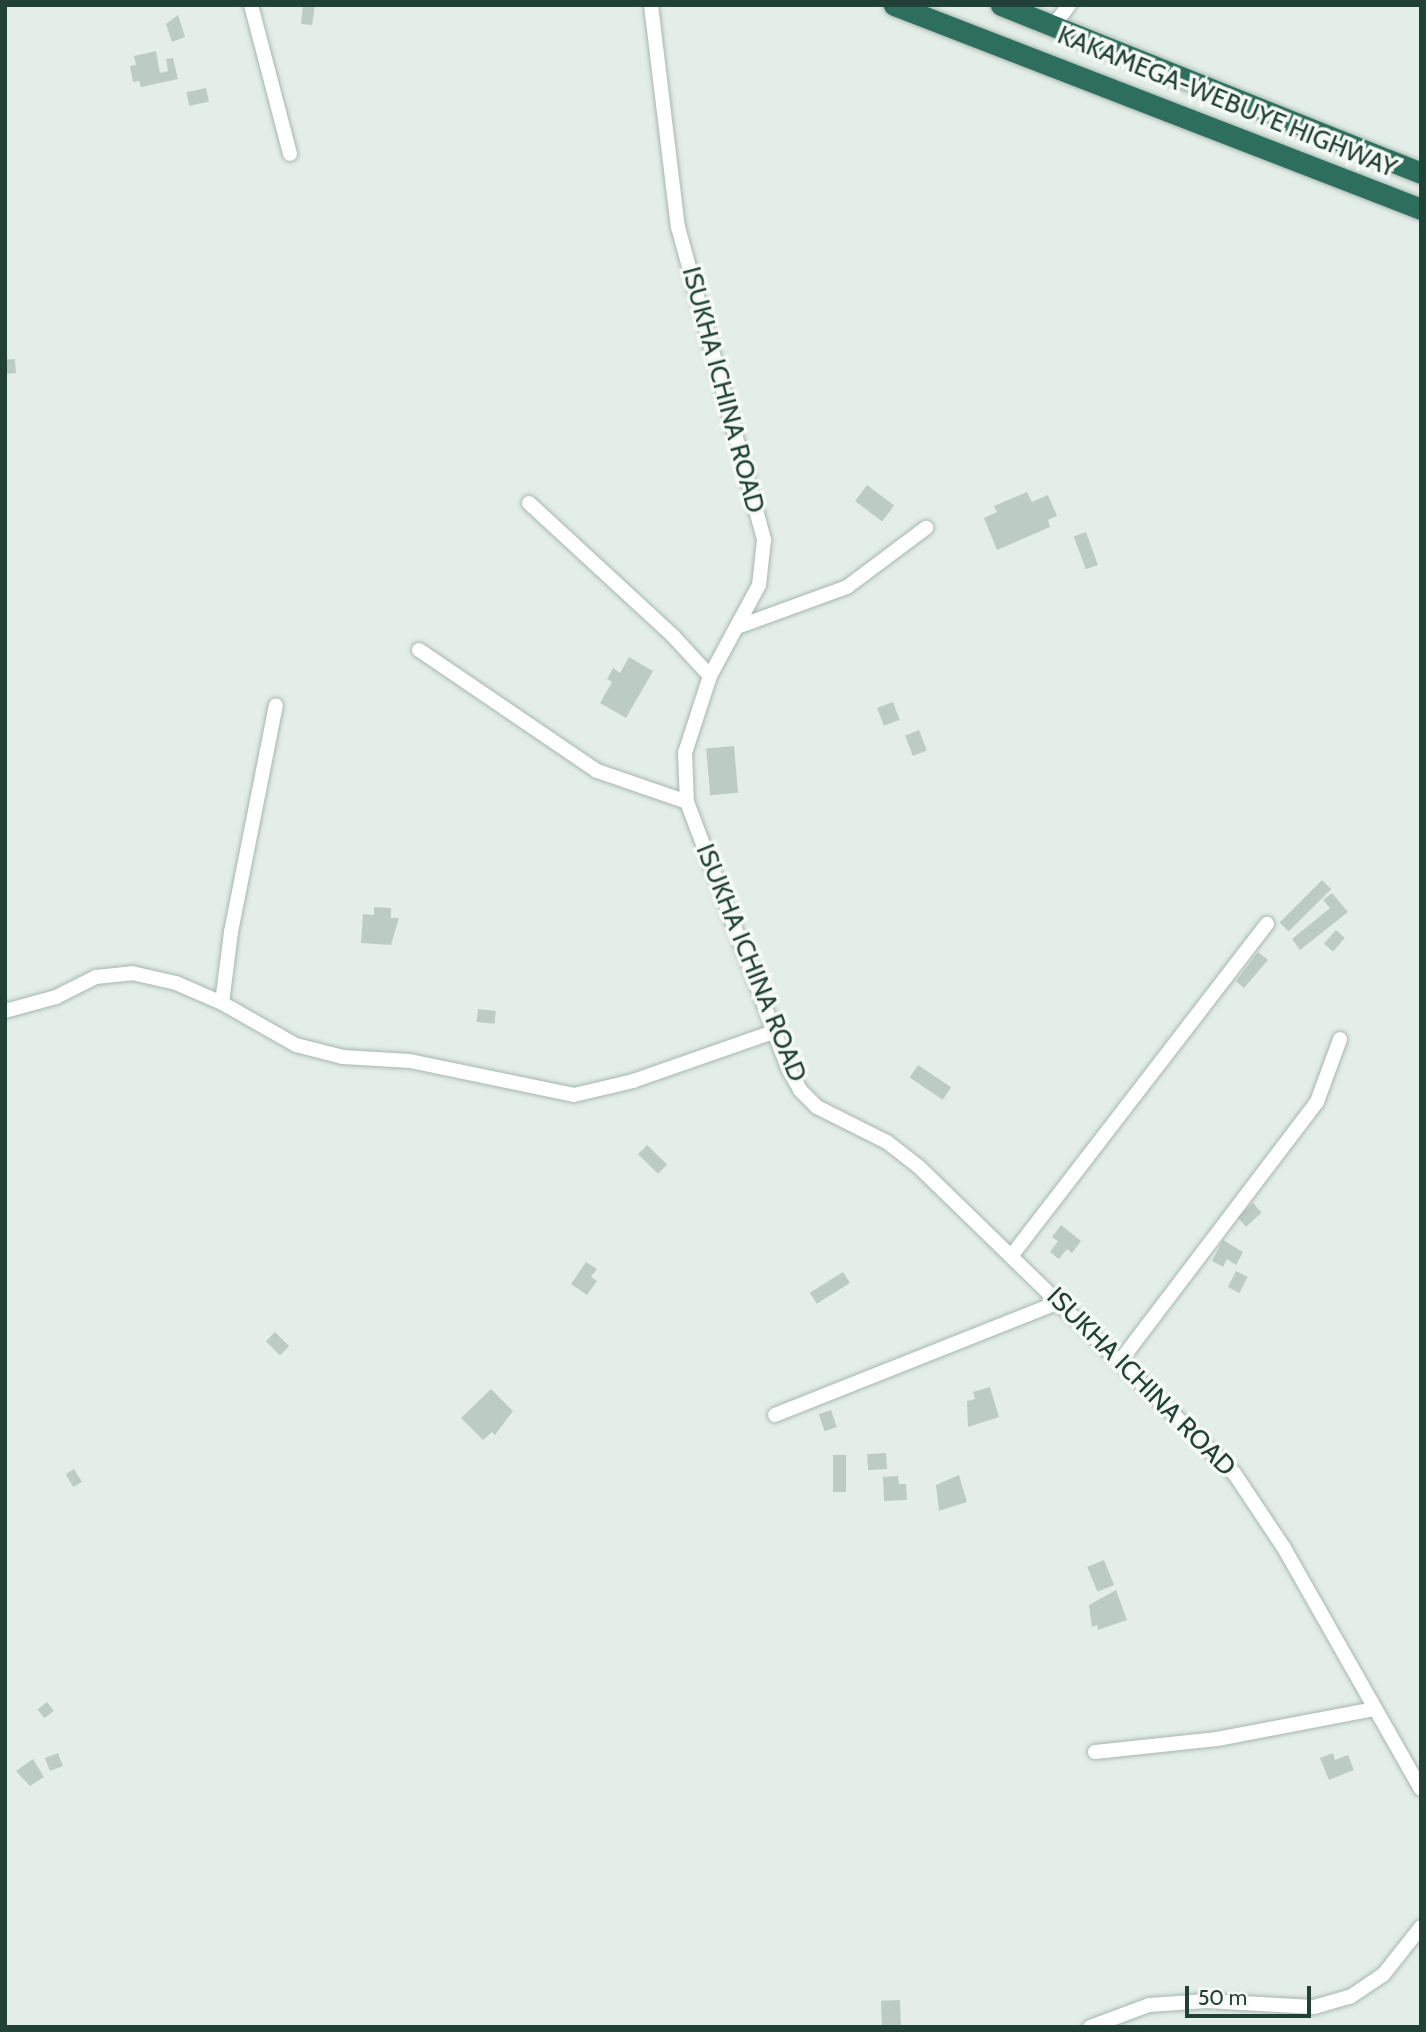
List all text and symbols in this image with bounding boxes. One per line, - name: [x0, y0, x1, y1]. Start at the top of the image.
- street label: KAKAMEGA-WEBUYE HIGHWAY: [1053, 20, 1401, 184]
- street label: ISUKHA ICHINA ROAD: [675, 263, 771, 517]
- street label: ISUKHA ICHINA ROAD: [689, 840, 813, 1086]
- street label: ISUKHA ICHINA ROAD: [1040, 1281, 1242, 1483]
- scale bar: [1188, 1972, 1314, 2016]
- text: 50 m: [1198, 1985, 1247, 2010]

